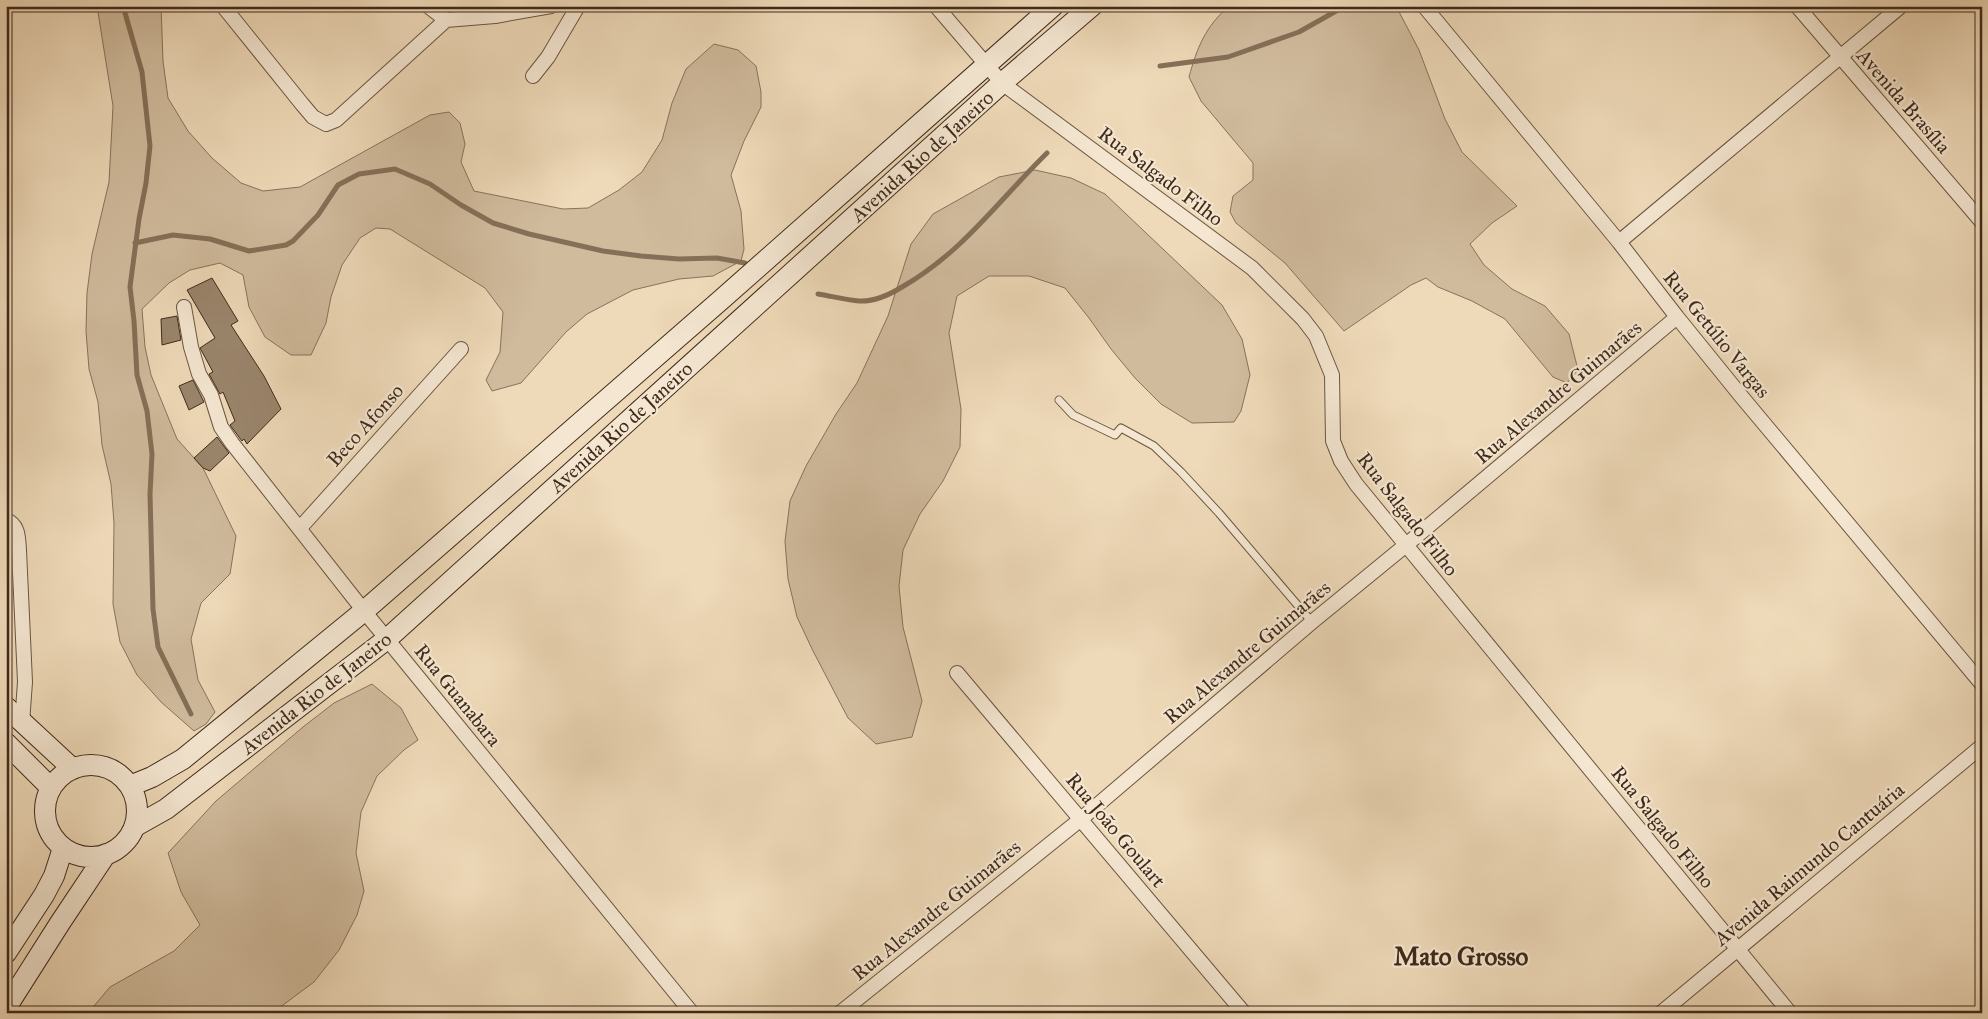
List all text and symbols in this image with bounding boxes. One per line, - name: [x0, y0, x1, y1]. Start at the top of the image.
- street label: Avenida Brasília: [1851, 43, 1956, 159]
- street label: Avenida Rio de Janeiro: [845, 85, 999, 228]
- street label: Rua Salgado Filho: [1093, 121, 1228, 232]
- street label: Rua Getúlio Vargas: [1658, 266, 1776, 403]
- street label: Rua Alexandre Guimarães: [1470, 315, 1646, 469]
- street label: Avenida Rio de Janeiro: [544, 356, 698, 499]
- street label: Beco Afonso: [322, 379, 408, 471]
- street label: Rua Salgado Filho: [1351, 447, 1464, 581]
- street label: Rua Alexandre Guimarães: [1159, 575, 1335, 729]
- street label: Avenida Rio de Janeiro: [235, 627, 397, 761]
- street label: Rua Guanabara: [410, 639, 507, 751]
- street label: Rua Salgado Filho: [1606, 761, 1720, 894]
- street label: Rua João Goulart: [1060, 768, 1171, 893]
- street label: Avenida Raimundo Cantuária: [1708, 777, 1909, 951]
- street label: Rua Alexandre Guimarães: [847, 835, 1025, 985]
- district label: Mato Grosso: [1394, 941, 1529, 972]

